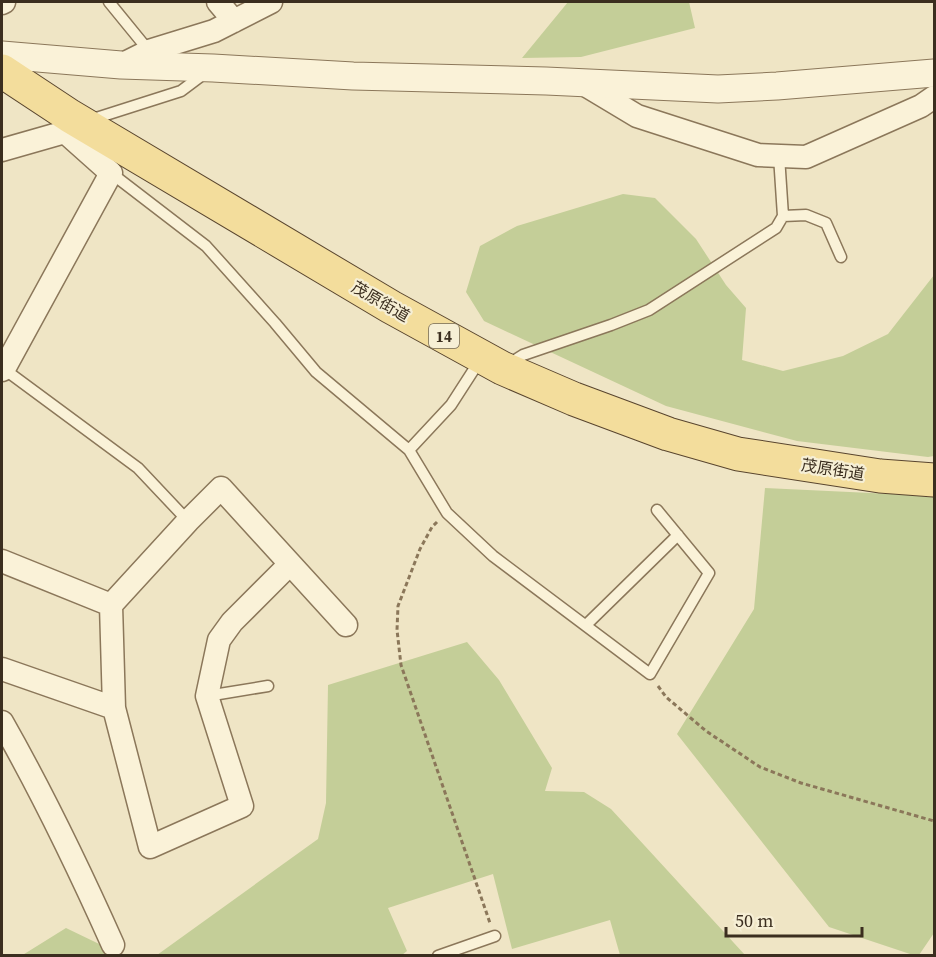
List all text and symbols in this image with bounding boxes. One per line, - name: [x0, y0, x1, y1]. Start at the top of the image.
- street label: 茂原街道: [348, 275, 414, 327]
- road number: 14: [429, 324, 459, 348]
- street label: 茂原街道: [800, 453, 866, 485]
- scale bar: [726, 900, 862, 938]
- text: 50 m: [735, 908, 773, 933]

